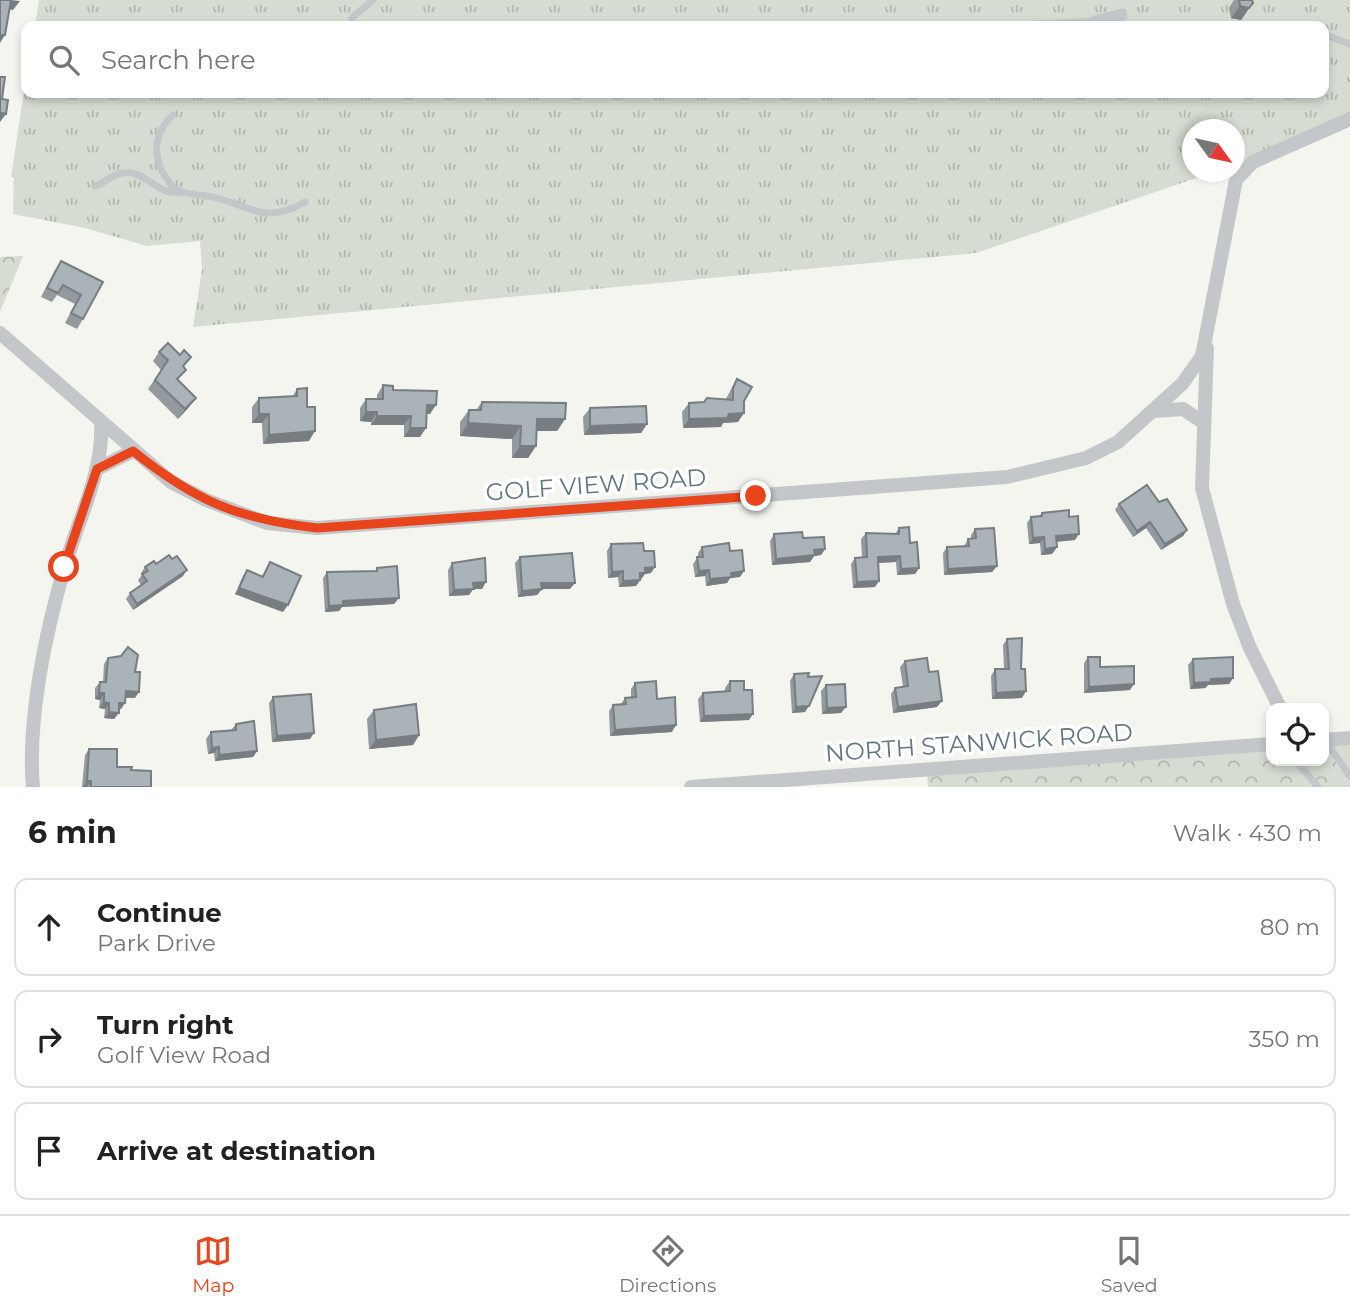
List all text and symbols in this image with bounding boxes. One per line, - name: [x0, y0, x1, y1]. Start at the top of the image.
- search box: [21, 21, 1329, 98]
- icon: search: [45, 41, 83, 79]
- text: Search here: [101, 44, 256, 76]
- north arrow: [1182, 119, 1245, 182]
- street label: GOLF VIEW ROAD: [485, 462, 707, 507]
- route end: [740, 480, 771, 511]
- route start: [48, 551, 79, 582]
- map controls: [1266, 703, 1329, 766]
- button: locate: [1266, 703, 1329, 766]
- street label: NORTH STANWICK ROAD: [824, 717, 1134, 768]
- text: 6 min: [28, 814, 117, 851]
- text: Walk · 430 m: [1173, 819, 1322, 847]
- text: Continue: [97, 897, 222, 929]
- icon: ahead: [30, 908, 68, 946]
- text: 80 m: [1260, 913, 1320, 941]
- text: Park Drive: [97, 929, 216, 957]
- text: Turn right: [97, 1009, 233, 1041]
- icon: right: [30, 1020, 68, 1058]
- text: 350 m: [1249, 1025, 1320, 1053]
- text: Golf View Road: [97, 1041, 271, 1069]
- icon: arrive: [30, 1132, 68, 1170]
- text: Arrive at destination: [97, 1135, 376, 1167]
- tab: Map: [192, 1232, 234, 1297]
- tab: Directions: [619, 1232, 716, 1297]
- tab: Saved: [1101, 1232, 1158, 1297]

